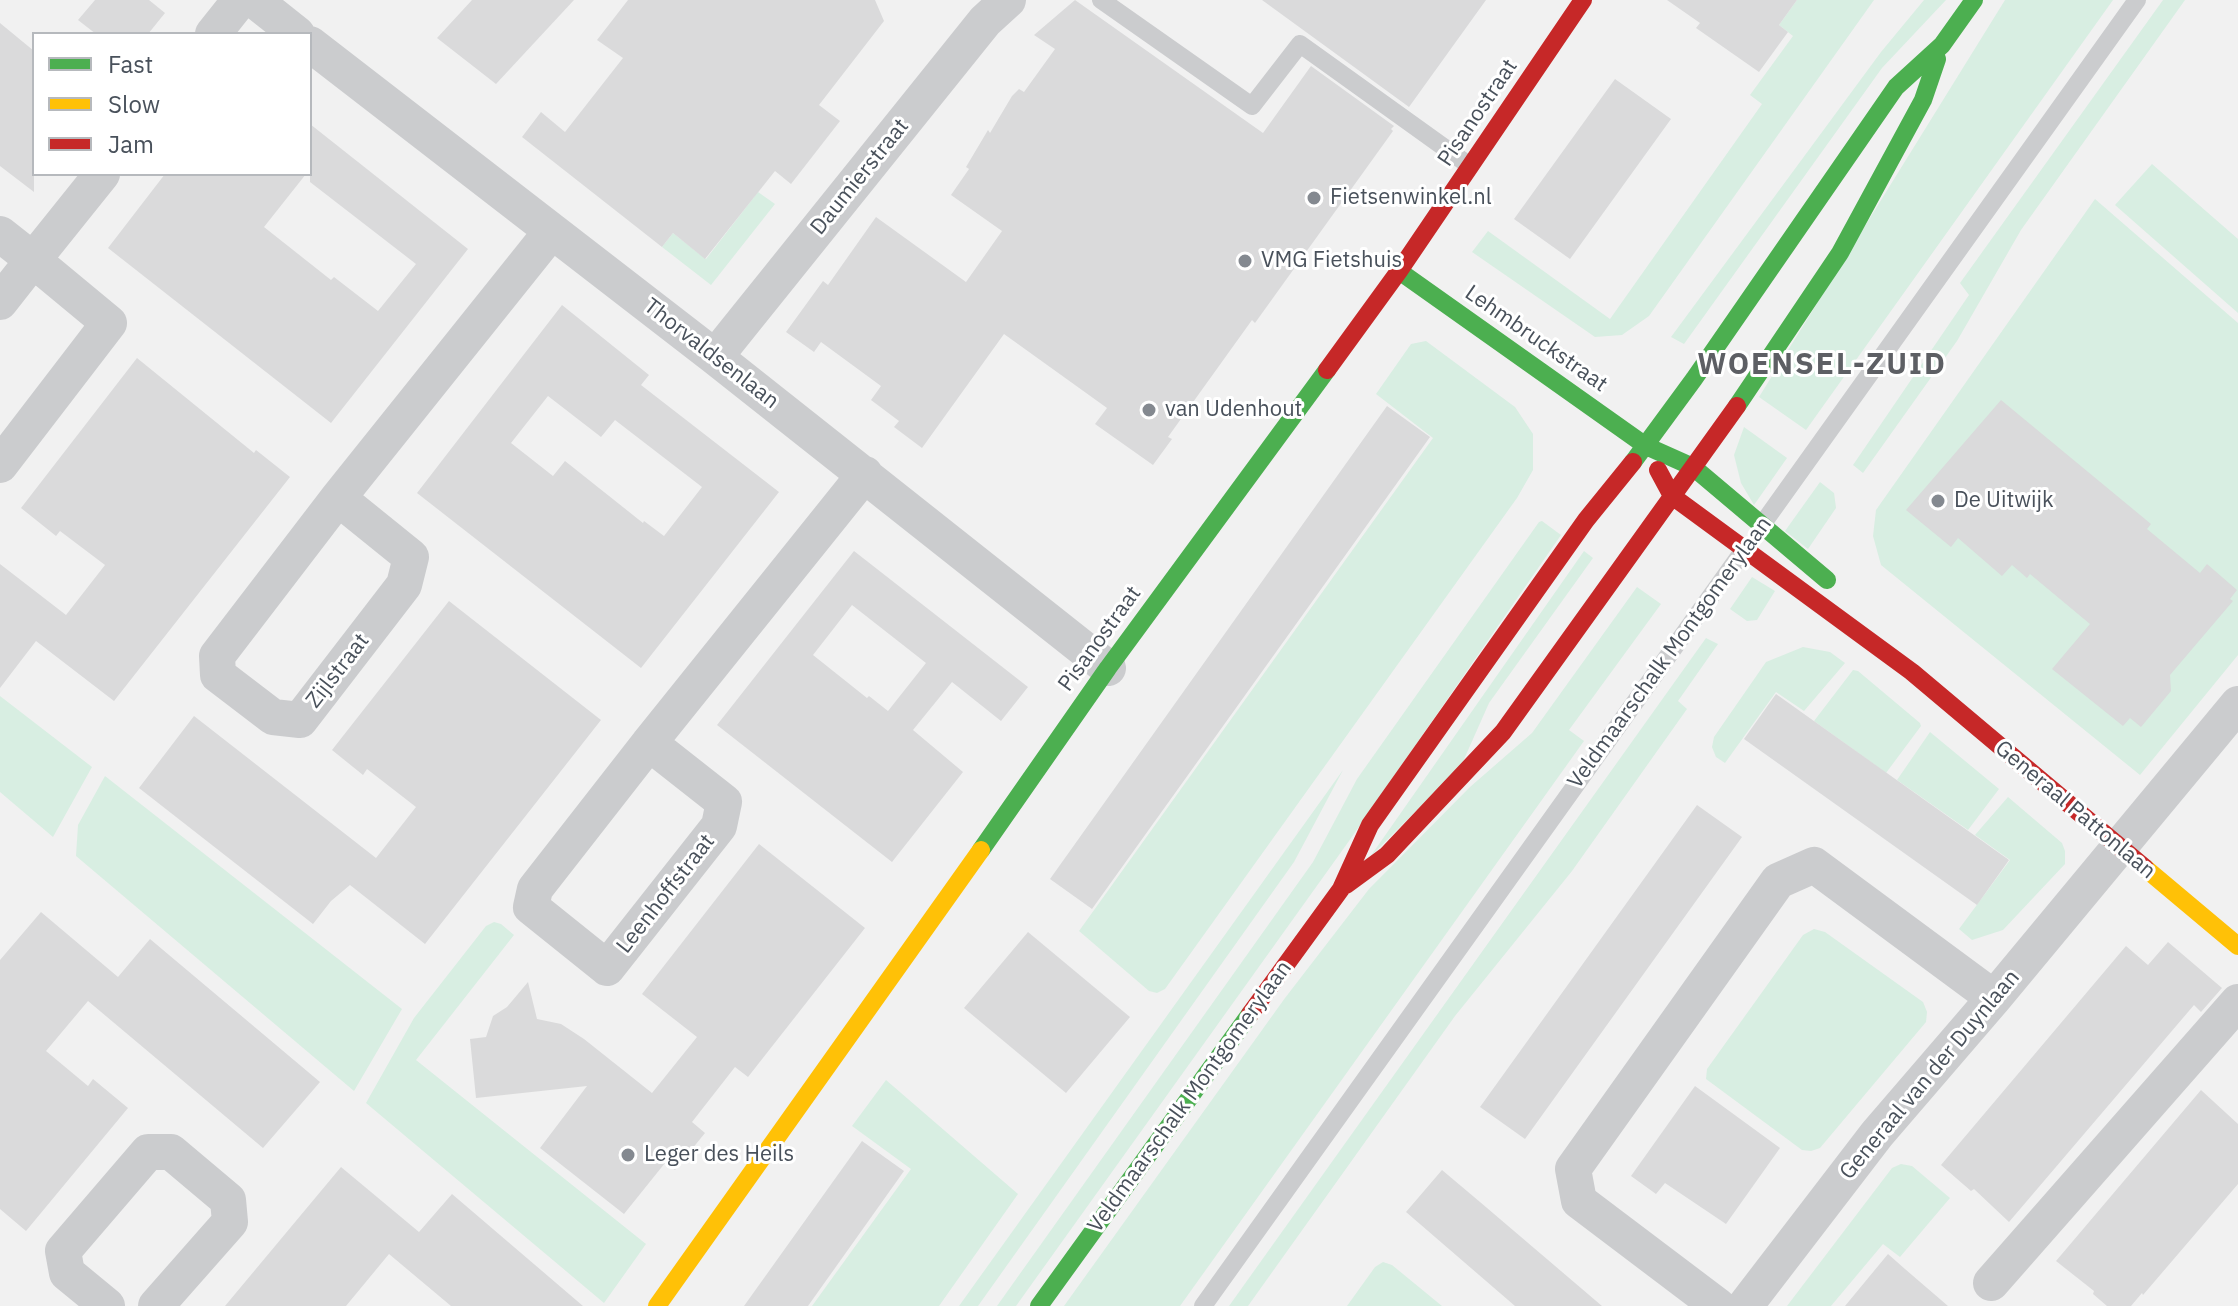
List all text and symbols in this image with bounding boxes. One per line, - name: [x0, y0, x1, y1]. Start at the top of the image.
- legend: [32, 32, 312, 176]
- text: Fast: [108, 48, 153, 80]
- street label: Pisanostraat: [1432, 54, 1524, 172]
- text: Slow: [108, 88, 160, 120]
- street label: Daumierstraat: [805, 114, 915, 240]
- text: Jam: [108, 128, 154, 160]
- place label: Fietsenwinkel.nl: [1330, 185, 1492, 211]
- marker: Fietsenwinkel.nl: [1305, 189, 1323, 207]
- place label: VMG Fietshuis: [1261, 248, 1402, 274]
- marker: VMG Fietshuis: [1236, 252, 1254, 270]
- street label: Lehmbruckstraat: [1460, 280, 1612, 398]
- street label: Thorvaldsenlaan: [638, 293, 784, 415]
- district label: WOENSEL-ZUID: [1697, 347, 1947, 383]
- place label: van Udenhout: [1165, 397, 1302, 423]
- marker: van Udenhout: [1140, 401, 1158, 419]
- place label: De Uitwijk: [1954, 488, 2054, 514]
- marker: De Uitwijk: [1929, 492, 1947, 510]
- street label: Veldmaarschalk Montgomerylaan: [1562, 512, 1778, 794]
- street label: Pisanostraat: [1053, 581, 1147, 697]
- street label: Zijlstraat: [301, 629, 375, 713]
- street label: Generaal Pattonlaan: [1989, 735, 2161, 885]
- street label: Leenhoffstraat: [611, 829, 721, 959]
- street label: Veldmaarschalk Montgomerylaan: [1082, 956, 1298, 1238]
- street label: Generaal van der Duynlaan: [1835, 965, 2025, 1185]
- place label: Leger des Heils: [644, 1142, 794, 1168]
- marker: Leger des Heils: [619, 1146, 637, 1164]

